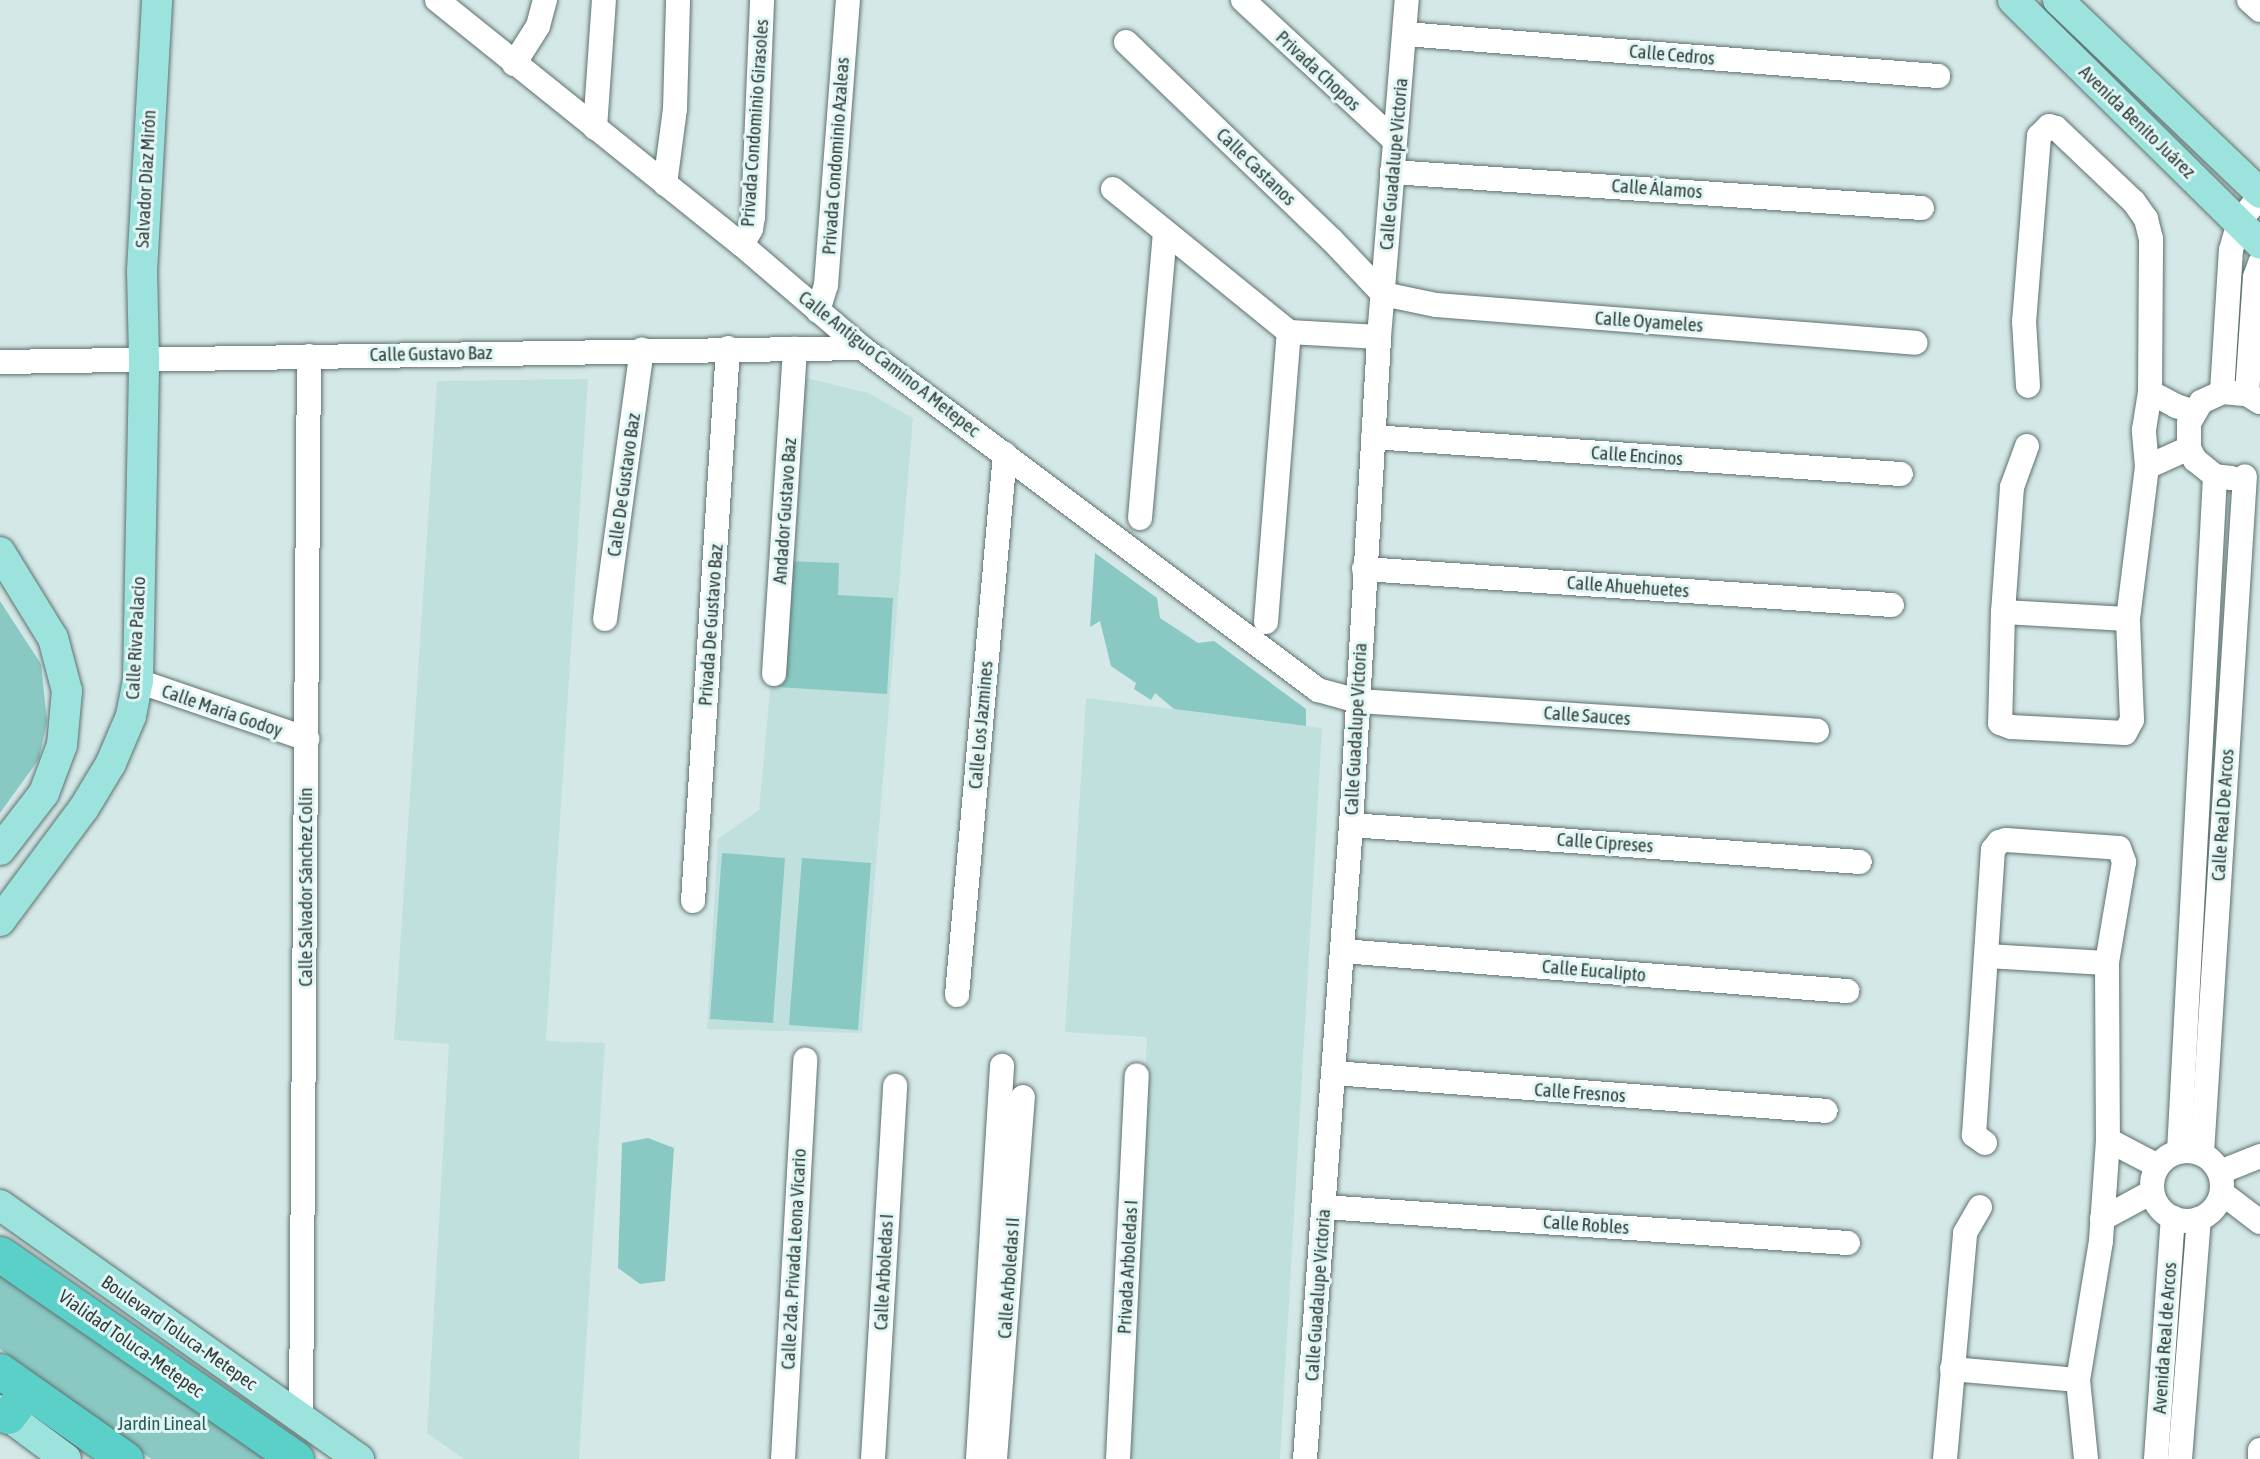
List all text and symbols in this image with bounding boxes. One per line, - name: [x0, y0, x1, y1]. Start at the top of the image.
- street label: Privada Condominio Girasoles: [736, 18, 774, 228]
- street label: Privada Chopos: [1271, 26, 1365, 116]
- street label: Calle Cedros: [1628, 40, 1716, 70]
- street label: Privada Condominio Azaleas: [818, 56, 854, 256]
- street label: Avenida Benito Juárez: [2074, 61, 2200, 183]
- street label: Calle Guadalupe Victoria: [1375, 77, 1413, 251]
- street label: Salvador Díaz Mirón: [131, 109, 161, 249]
- street label: Calle Castanos: [1211, 123, 1301, 211]
- street label: Calle Álamos: [1611, 174, 1703, 204]
- street label: Calle Antiguo Camino A Metepec: [794, 286, 984, 442]
- street label: Calle Oyameles: [1594, 307, 1704, 337]
- street label: Calle Gustavo Baz: [370, 342, 492, 366]
- street label: Calle De Gustavo Baz: [603, 412, 645, 558]
- street label: Andador Gustavo Baz: [769, 437, 801, 585]
- street label: Calle Encinos: [1590, 441, 1684, 471]
- street label: Privada De Gustavo Baz: [694, 543, 728, 707]
- street label: Calle Ahuehuetes: [1566, 571, 1690, 603]
- street label: Calle Riva Palacio: [121, 576, 151, 700]
- street label: Calle Guadalupe Victoria: [1340, 642, 1372, 816]
- street label: Calle Los Jazmines: [964, 660, 998, 790]
- street label: Calle María Godoy: [159, 680, 285, 742]
- street label: Calle Sauces: [1543, 702, 1631, 730]
- street label: Calle Real De Arcos: [2207, 748, 2239, 882]
- street label: Calle Salvador Sánchez Colín: [295, 787, 317, 987]
- street label: Calle Cipreses: [1556, 828, 1654, 858]
- street label: Calle Eucalipto: [1541, 955, 1647, 987]
- street label: Calle Fresnos: [1534, 1078, 1626, 1108]
- street label: Calle 2da. Privada Leona Vicario: [777, 1148, 811, 1370]
- street label: Privada Arboledas I: [1113, 1199, 1143, 1335]
- street label: Calle Guadalupe Victoria: [1301, 1208, 1335, 1382]
- street label: Calle Robles: [1542, 1211, 1630, 1239]
- street label: Calle Arboledas I: [870, 1213, 898, 1331]
- street label: Calle Arboledas II: [993, 1217, 1025, 1339]
- street label: Avenida Real de Arcos: [2148, 1261, 2182, 1415]
- street label: Boulevard Toluca-Metepec: [97, 1271, 261, 1395]
- street label: Vialidad Toluca-Metepec: [54, 1285, 208, 1403]
- park label: Jardin Lineal: [117, 1413, 207, 1435]

